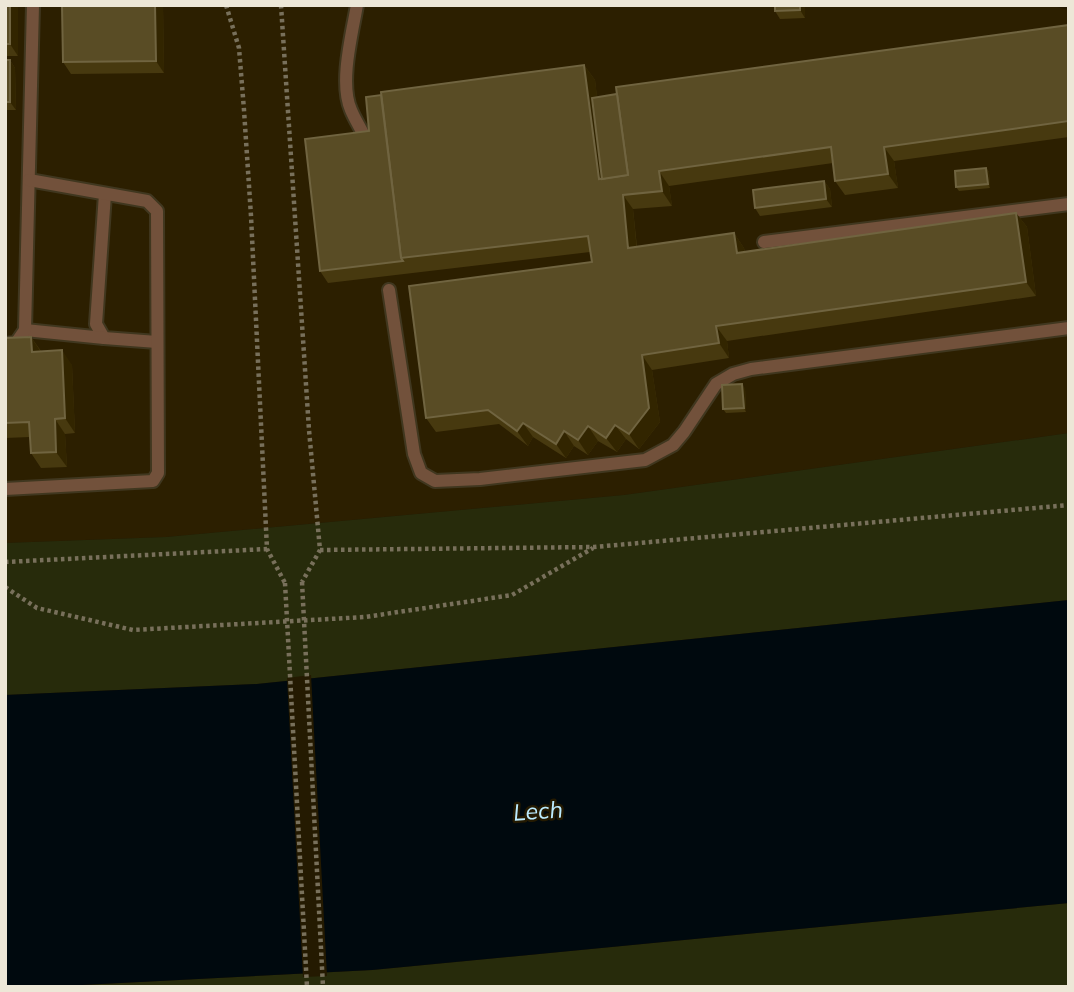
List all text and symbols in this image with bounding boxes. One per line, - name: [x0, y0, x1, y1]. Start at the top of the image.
- water label: Lech: [512, 794, 564, 827]

